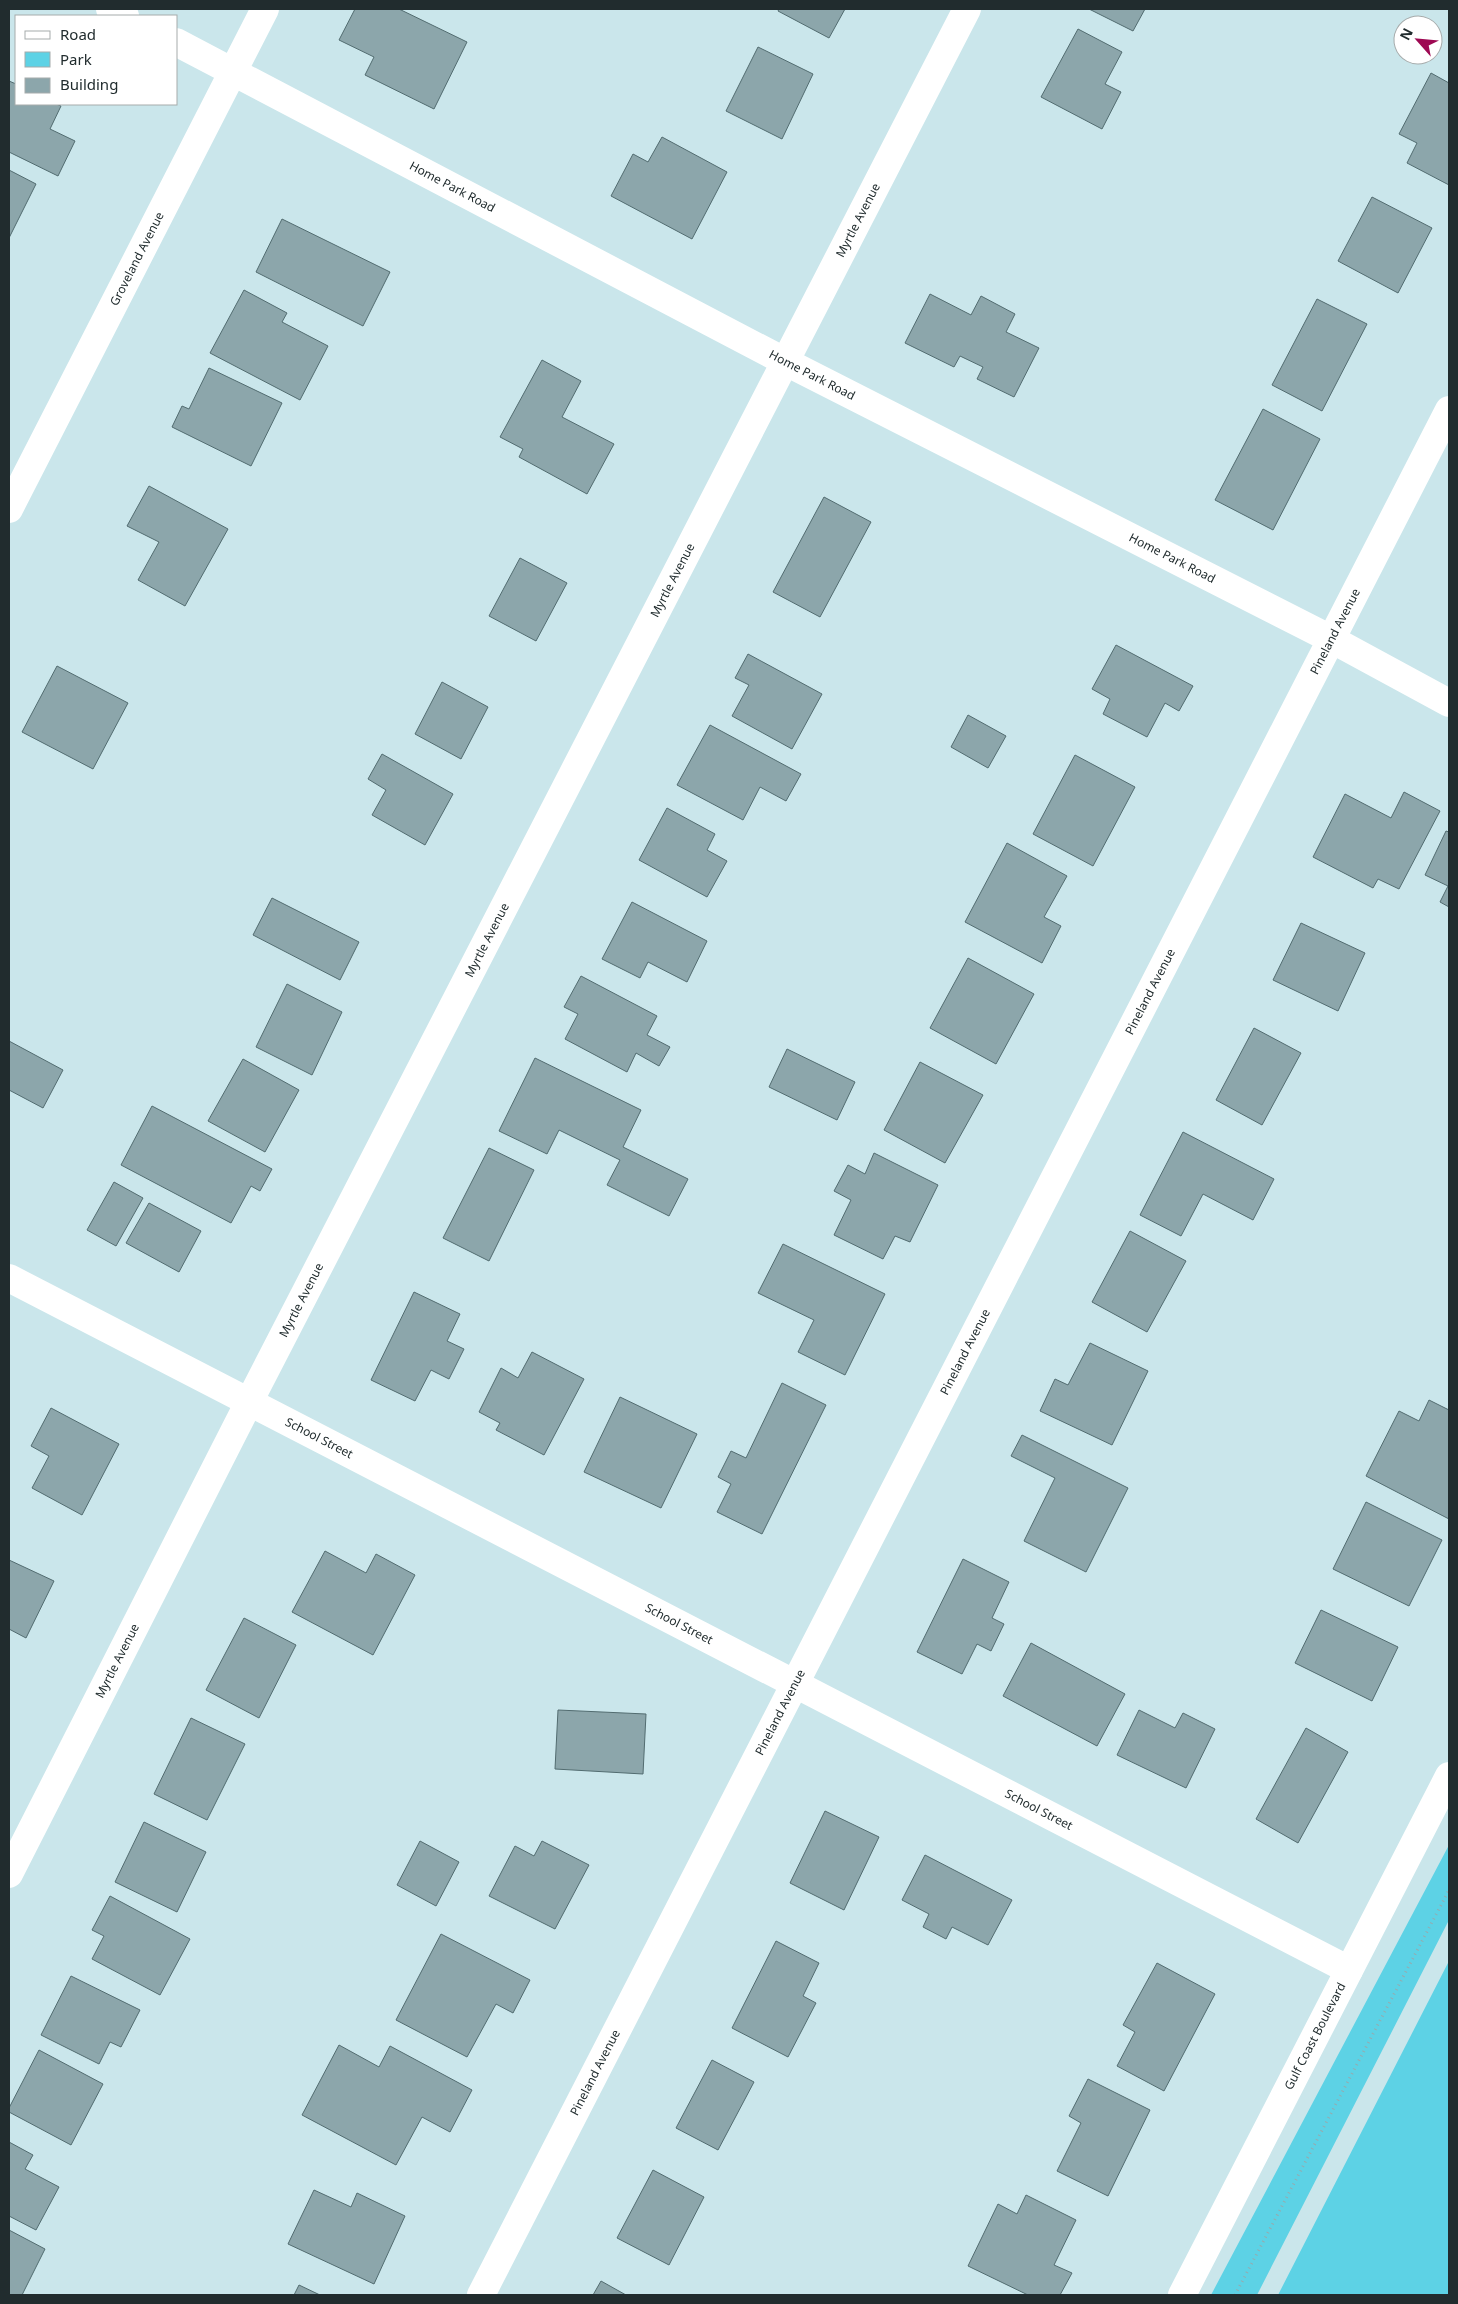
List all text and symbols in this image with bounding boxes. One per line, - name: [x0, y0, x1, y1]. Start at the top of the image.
- legend: [15, 15, 178, 105]
- north arrow: [1393, 15, 1443, 65]
- text: Road: [60, 24, 96, 44]
- text: N: [1395, 24, 1417, 43]
- text: Park: [60, 49, 92, 69]
- text: Building: [60, 74, 118, 94]
- street label: Home Park Road: [407, 157, 498, 216]
- street label: Myrtle Avenue: [831, 180, 884, 260]
- street label: Groveland Avenue: [105, 209, 168, 309]
- street label: Home Park Road: [766, 346, 858, 404]
- street label: Home Park Road: [1126, 529, 1218, 587]
- street label: Myrtle Avenue: [646, 540, 698, 620]
- street label: Pineland Avenue: [1306, 585, 1364, 677]
- street label: Myrtle Avenue: [460, 900, 513, 980]
- street label: Pineland Avenue: [1121, 945, 1179, 1037]
- street label: Myrtle Avenue: [275, 1260, 327, 1340]
- street label: Pineland Avenue: [936, 1306, 994, 1398]
- street label: School Street: [282, 1413, 357, 1463]
- street label: School Street: [642, 1599, 717, 1648]
- street label: Myrtle Avenue: [91, 1620, 143, 1701]
- street label: Pineland Avenue: [751, 1666, 809, 1758]
- street label: School Street: [1002, 1785, 1076, 1834]
- street label: Gulf Coast Boulevard: [1280, 1979, 1349, 2093]
- street label: Pineland Avenue: [566, 2026, 624, 2118]

